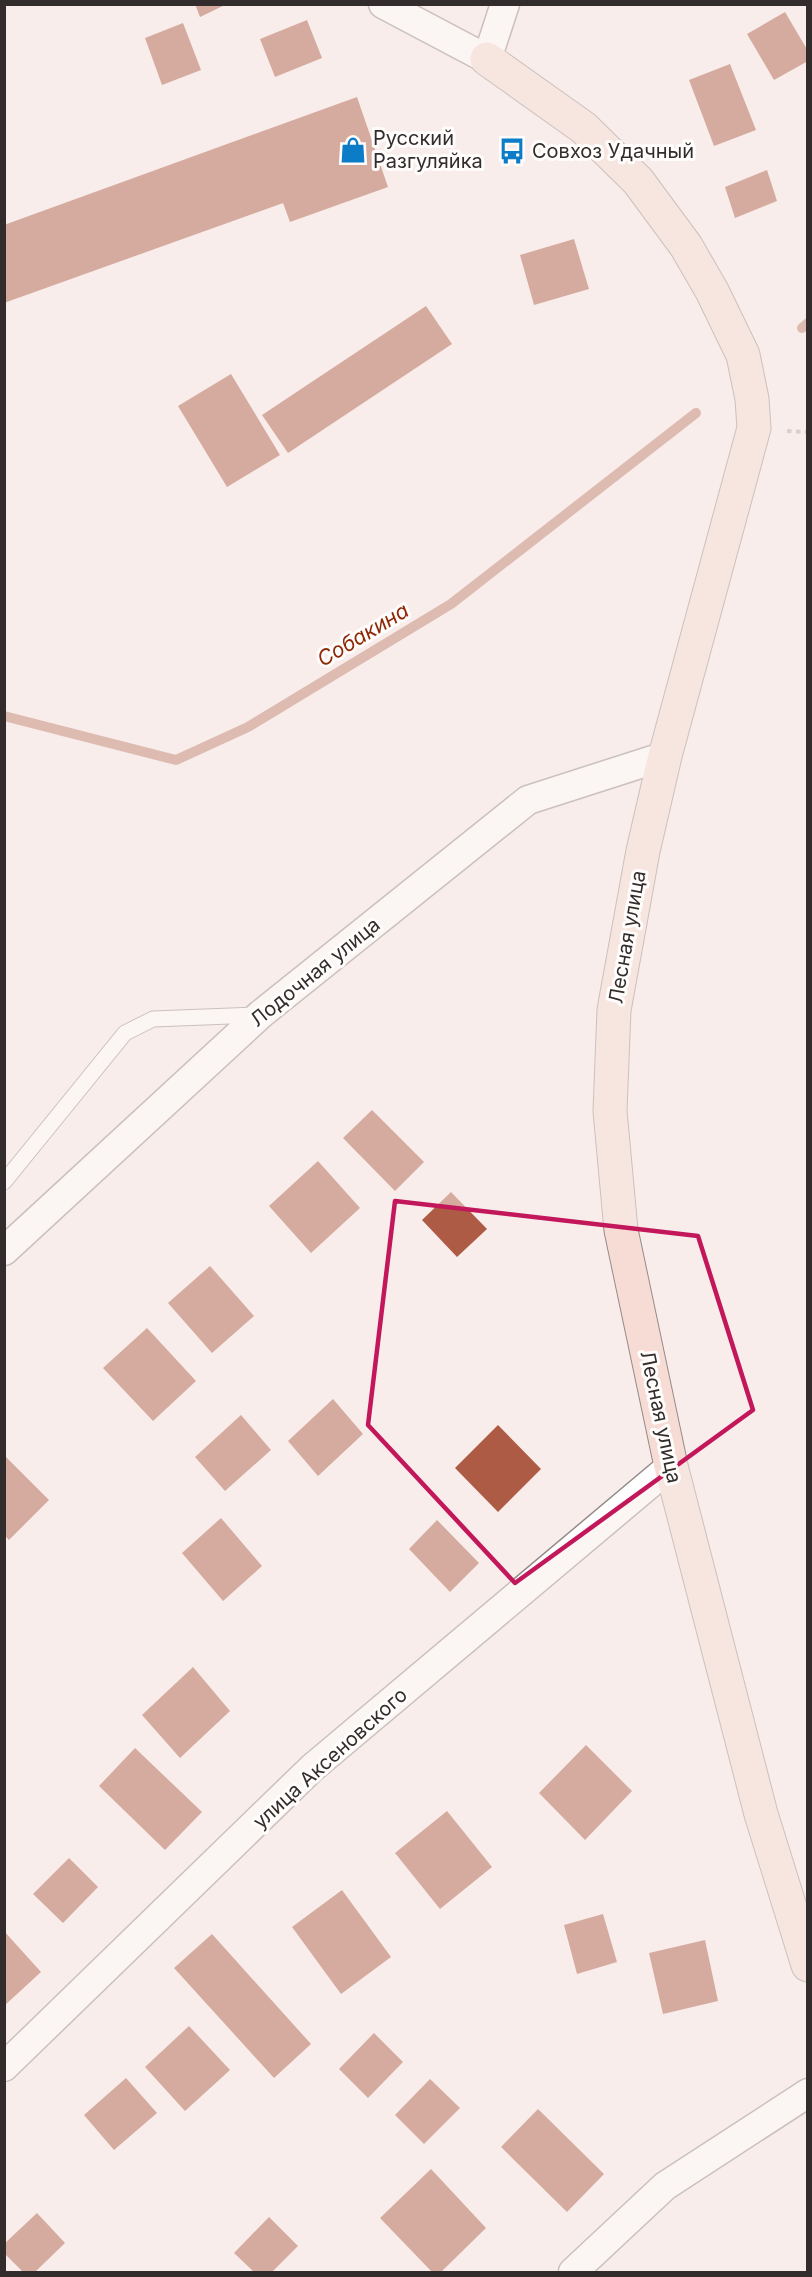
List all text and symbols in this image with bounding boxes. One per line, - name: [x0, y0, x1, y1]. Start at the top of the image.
- place label: Русский Разгуляйка: [373, 126, 483, 173]
- shop icon: Русский Разгуляйка: [338, 135, 368, 165]
- bus stop icon: Совхоз Удачный: [497, 136, 527, 166]
- place label: Совхоз Удачный: [532, 139, 694, 163]
- water label: Собакина: [312, 597, 413, 672]
- street label: Лесная улица: [603, 869, 651, 1005]
- street label: Лодочная улица: [245, 912, 385, 1032]
- street label: Лесная улица: [635, 1349, 687, 1485]
- street label: улица Аксеновского: [248, 1682, 412, 1834]

